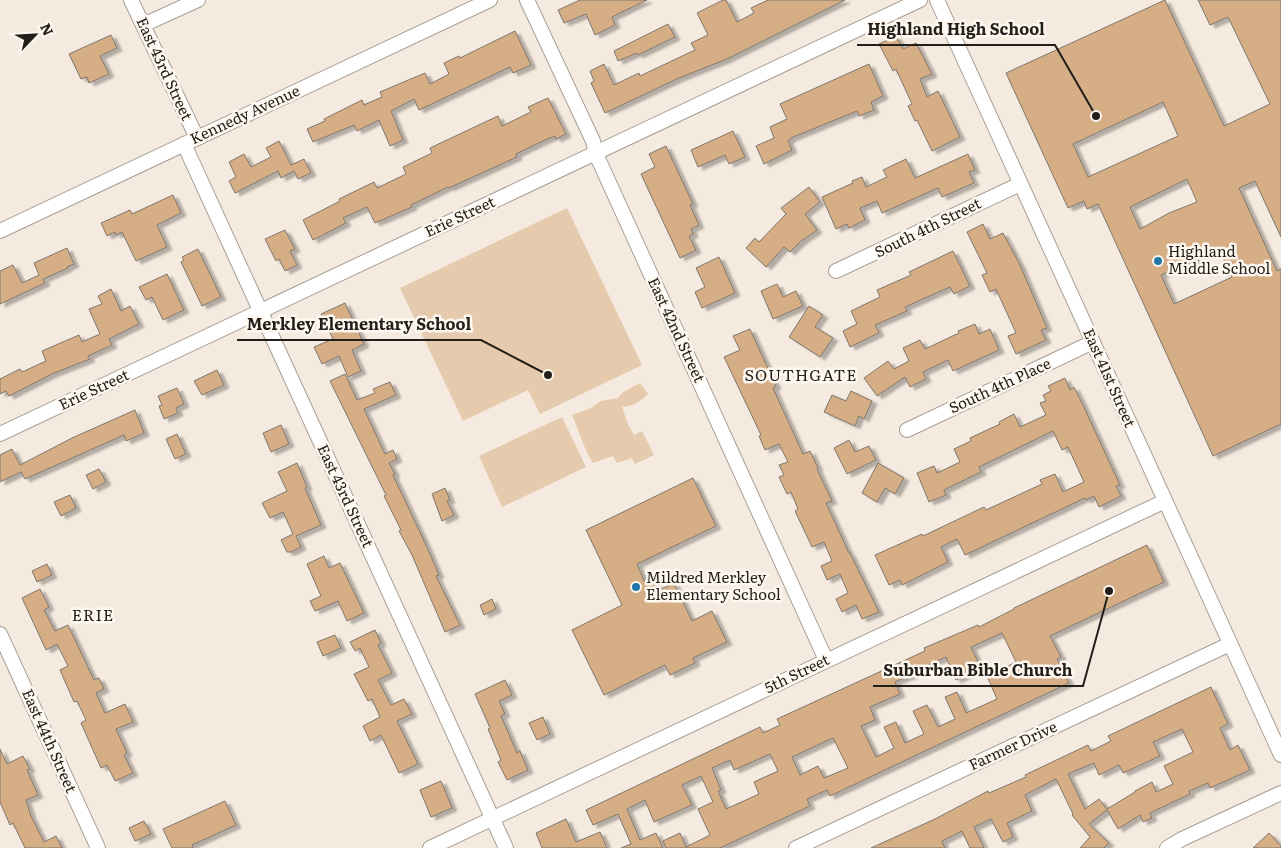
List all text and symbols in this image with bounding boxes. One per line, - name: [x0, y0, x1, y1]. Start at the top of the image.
- north arrow: [10, 10, 60, 60]
- street label: East 43rd Street: [131, 13, 199, 124]
- callout: Highland High School: [857, 14, 1055, 45]
- text: Highland High School: [867, 16, 1045, 40]
- text: N: [36, 20, 59, 39]
- street label: Kennedy Avenue: [186, 78, 303, 149]
- street label: Erie Street: [420, 189, 498, 242]
- street label: South 4th Street: [870, 191, 984, 262]
- place label: Highland Middle School: [1168, 239, 1270, 279]
- marker: Highland Middle School: [1152, 255, 1164, 267]
- street label: East 42nd Street: [643, 273, 712, 386]
- callout: Merkley Elementary School: [237, 309, 481, 340]
- text: Merkley Elementary School: [247, 311, 471, 335]
- street label: East 41st Street: [1078, 324, 1142, 431]
- street label: South 4th Place: [945, 351, 1054, 418]
- street label: Erie Street: [54, 362, 132, 415]
- district label: SOUTHGATE: [744, 362, 858, 386]
- street label: East 43rd Street: [312, 440, 380, 551]
- place label: Mildred Merkley Elementary School: [646, 565, 781, 605]
- marker: Mildred Merkley Elementary School: [630, 581, 642, 593]
- district label: ERIE: [72, 602, 114, 626]
- street label: 5th Street: [760, 647, 833, 698]
- callout: Suburban Bible Church: [873, 655, 1083, 686]
- text: Suburban Bible Church: [883, 657, 1073, 681]
- street label: East 44th Street: [17, 685, 84, 796]
- street label: Farmer Drive: [964, 714, 1061, 775]

